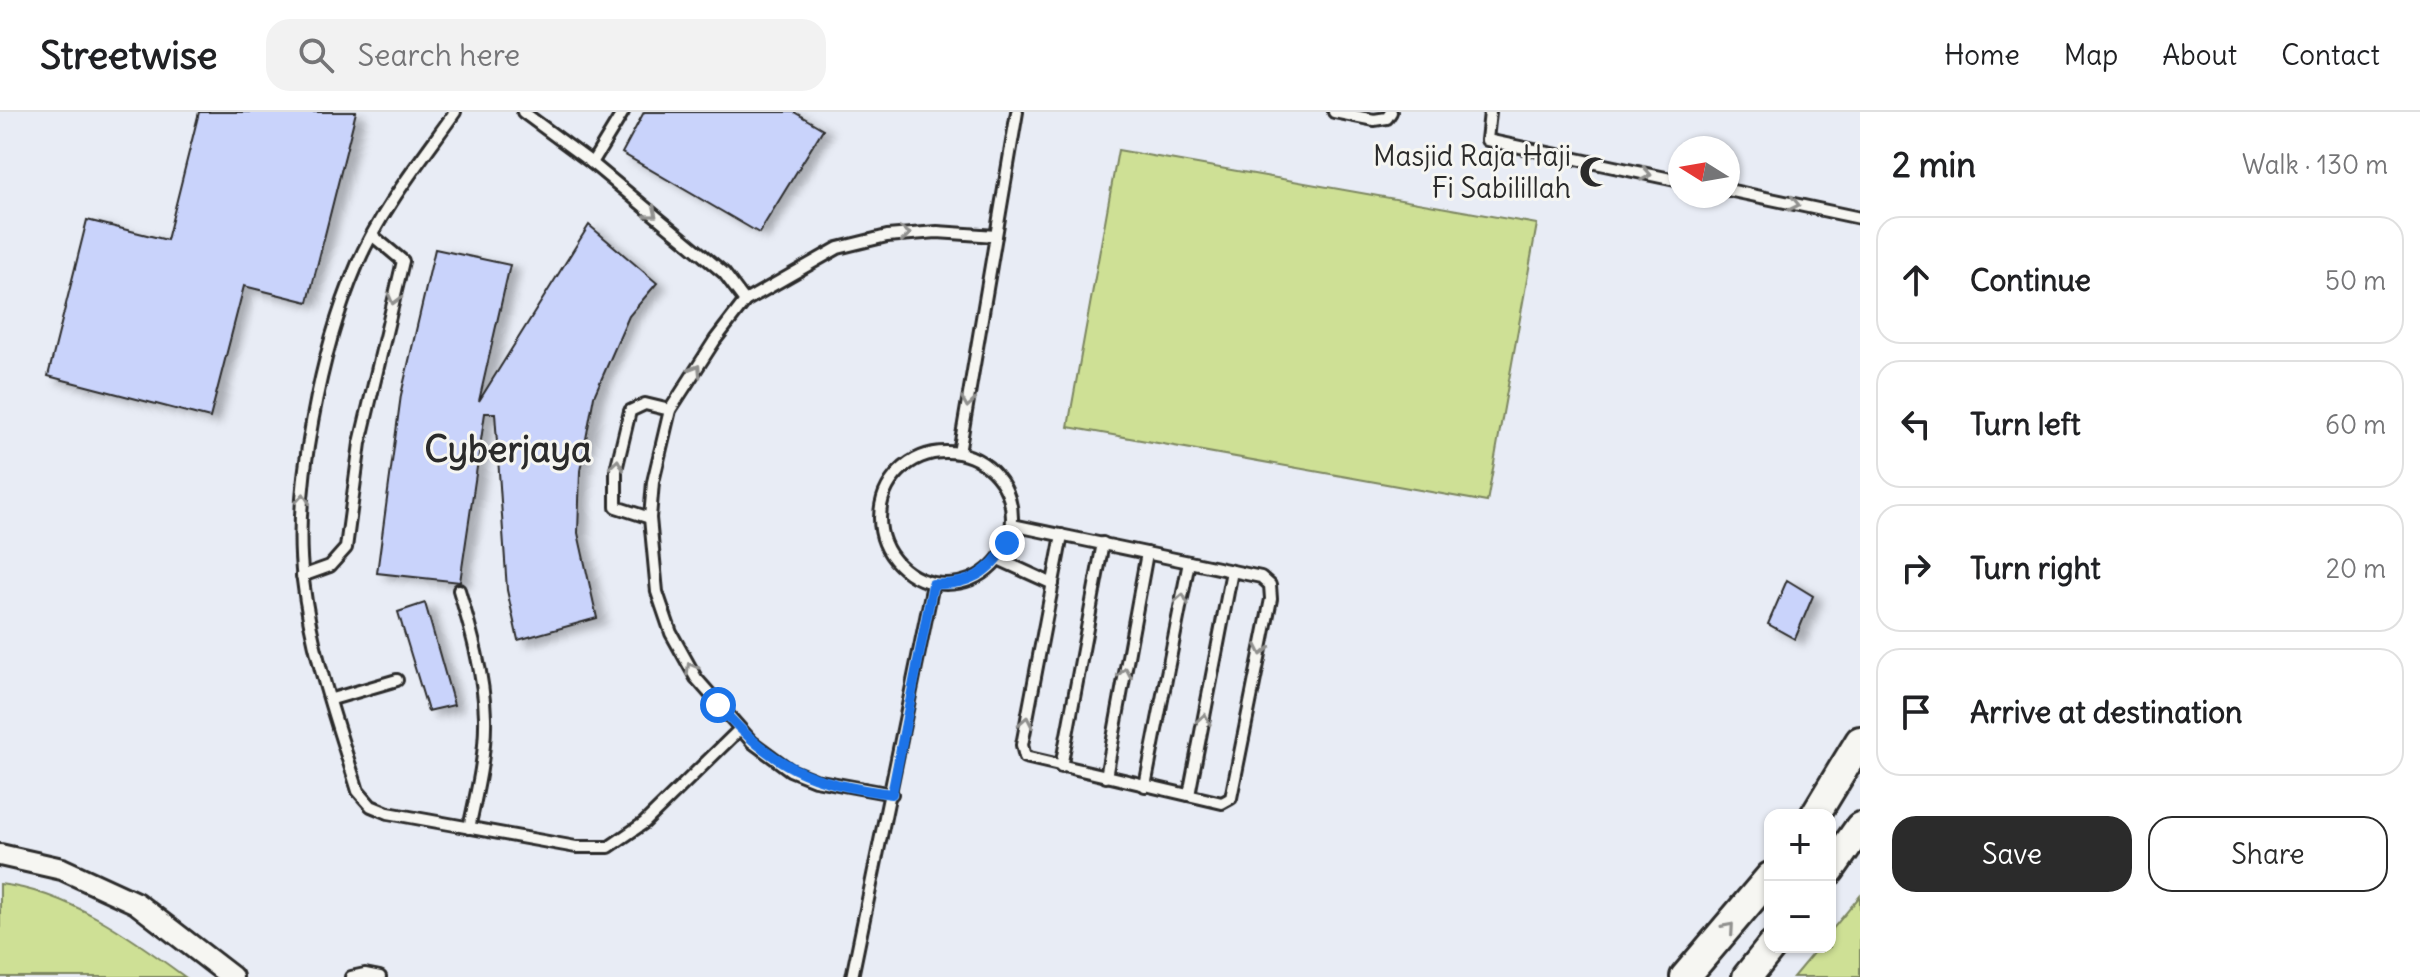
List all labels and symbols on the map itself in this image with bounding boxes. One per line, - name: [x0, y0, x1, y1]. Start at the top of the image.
- north arrow: [1668, 136, 1740, 208]
- place label: Masjid Raja Haji Fi Sabilillah: [1373, 138, 1571, 206]
- mosque icon: Masjid Raja Haji Fi Sabilillah: [1578, 155, 1612, 189]
- one-way arrow: [1638, 165, 1652, 182]
- one-way arrow: [1787, 195, 1800, 212]
- one-way arrow: [643, 203, 657, 218]
- one-way arrow: [899, 226, 912, 243]
- one-way arrow: [387, 291, 404, 305]
- one-way arrow: [686, 364, 701, 379]
- one-way arrow: [960, 395, 977, 409]
- district label: Cyberjaya: [425, 427, 591, 472]
- one-way arrow: [608, 459, 625, 472]
- one-way arrow: [294, 492, 311, 505]
- route end: [989, 525, 1025, 561]
- one-way arrow: [1172, 593, 1189, 606]
- one-way arrow: [1254, 643, 1271, 656]
- one-way arrow: [685, 662, 701, 677]
- one-way arrow: [1116, 666, 1133, 679]
- route start: [700, 687, 736, 723]
- one-way arrow: [1194, 712, 1211, 725]
- one-way arrow: [1017, 715, 1034, 729]
- one-way arrow: [1719, 923, 1734, 938]

